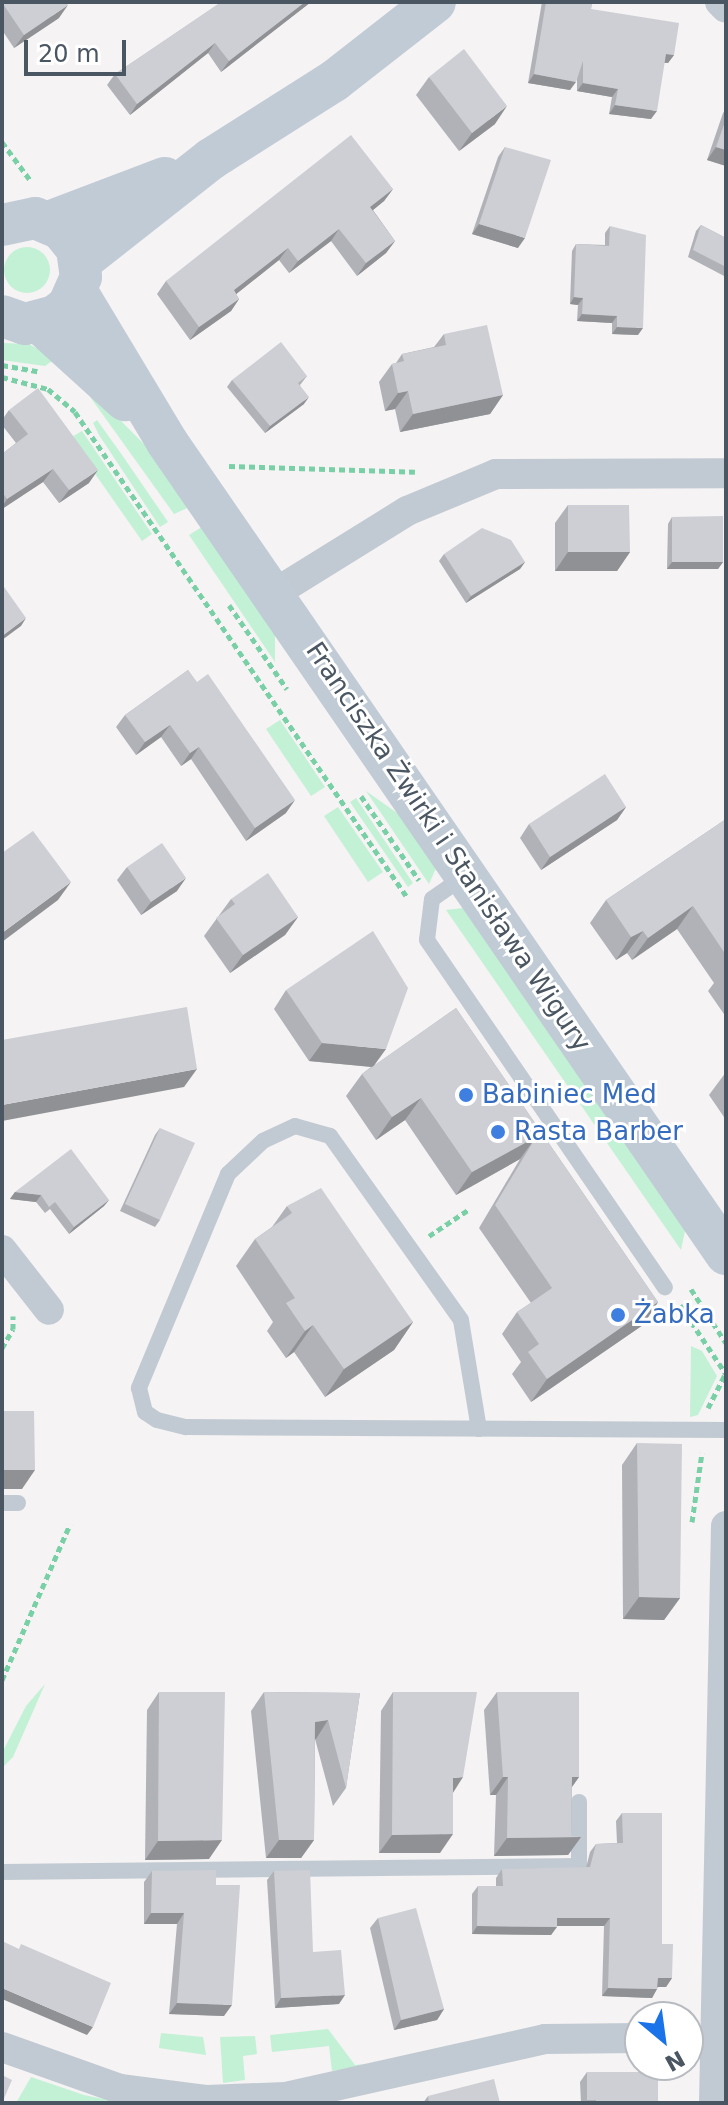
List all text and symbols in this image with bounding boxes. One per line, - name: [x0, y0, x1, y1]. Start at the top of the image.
- scale bar: [28, 24, 130, 74]
- text: 20 m: [38, 40, 100, 68]
- street label: Franciszka Żwirki i Stanisława Wigury: [299, 636, 597, 1058]
- place label: Babiniec Med: [482, 1079, 657, 1111]
- marker: Babiniec Med: [457, 1086, 475, 1104]
- place label: Rasta Barber: [514, 1116, 683, 1148]
- marker: Rasta Barber: [489, 1123, 507, 1141]
- place label: Żabka: [634, 1299, 715, 1331]
- marker: Żabka: [609, 1306, 627, 1324]
- north arrow: [624, 2001, 704, 2081]
- text: N: [661, 2045, 689, 2076]

